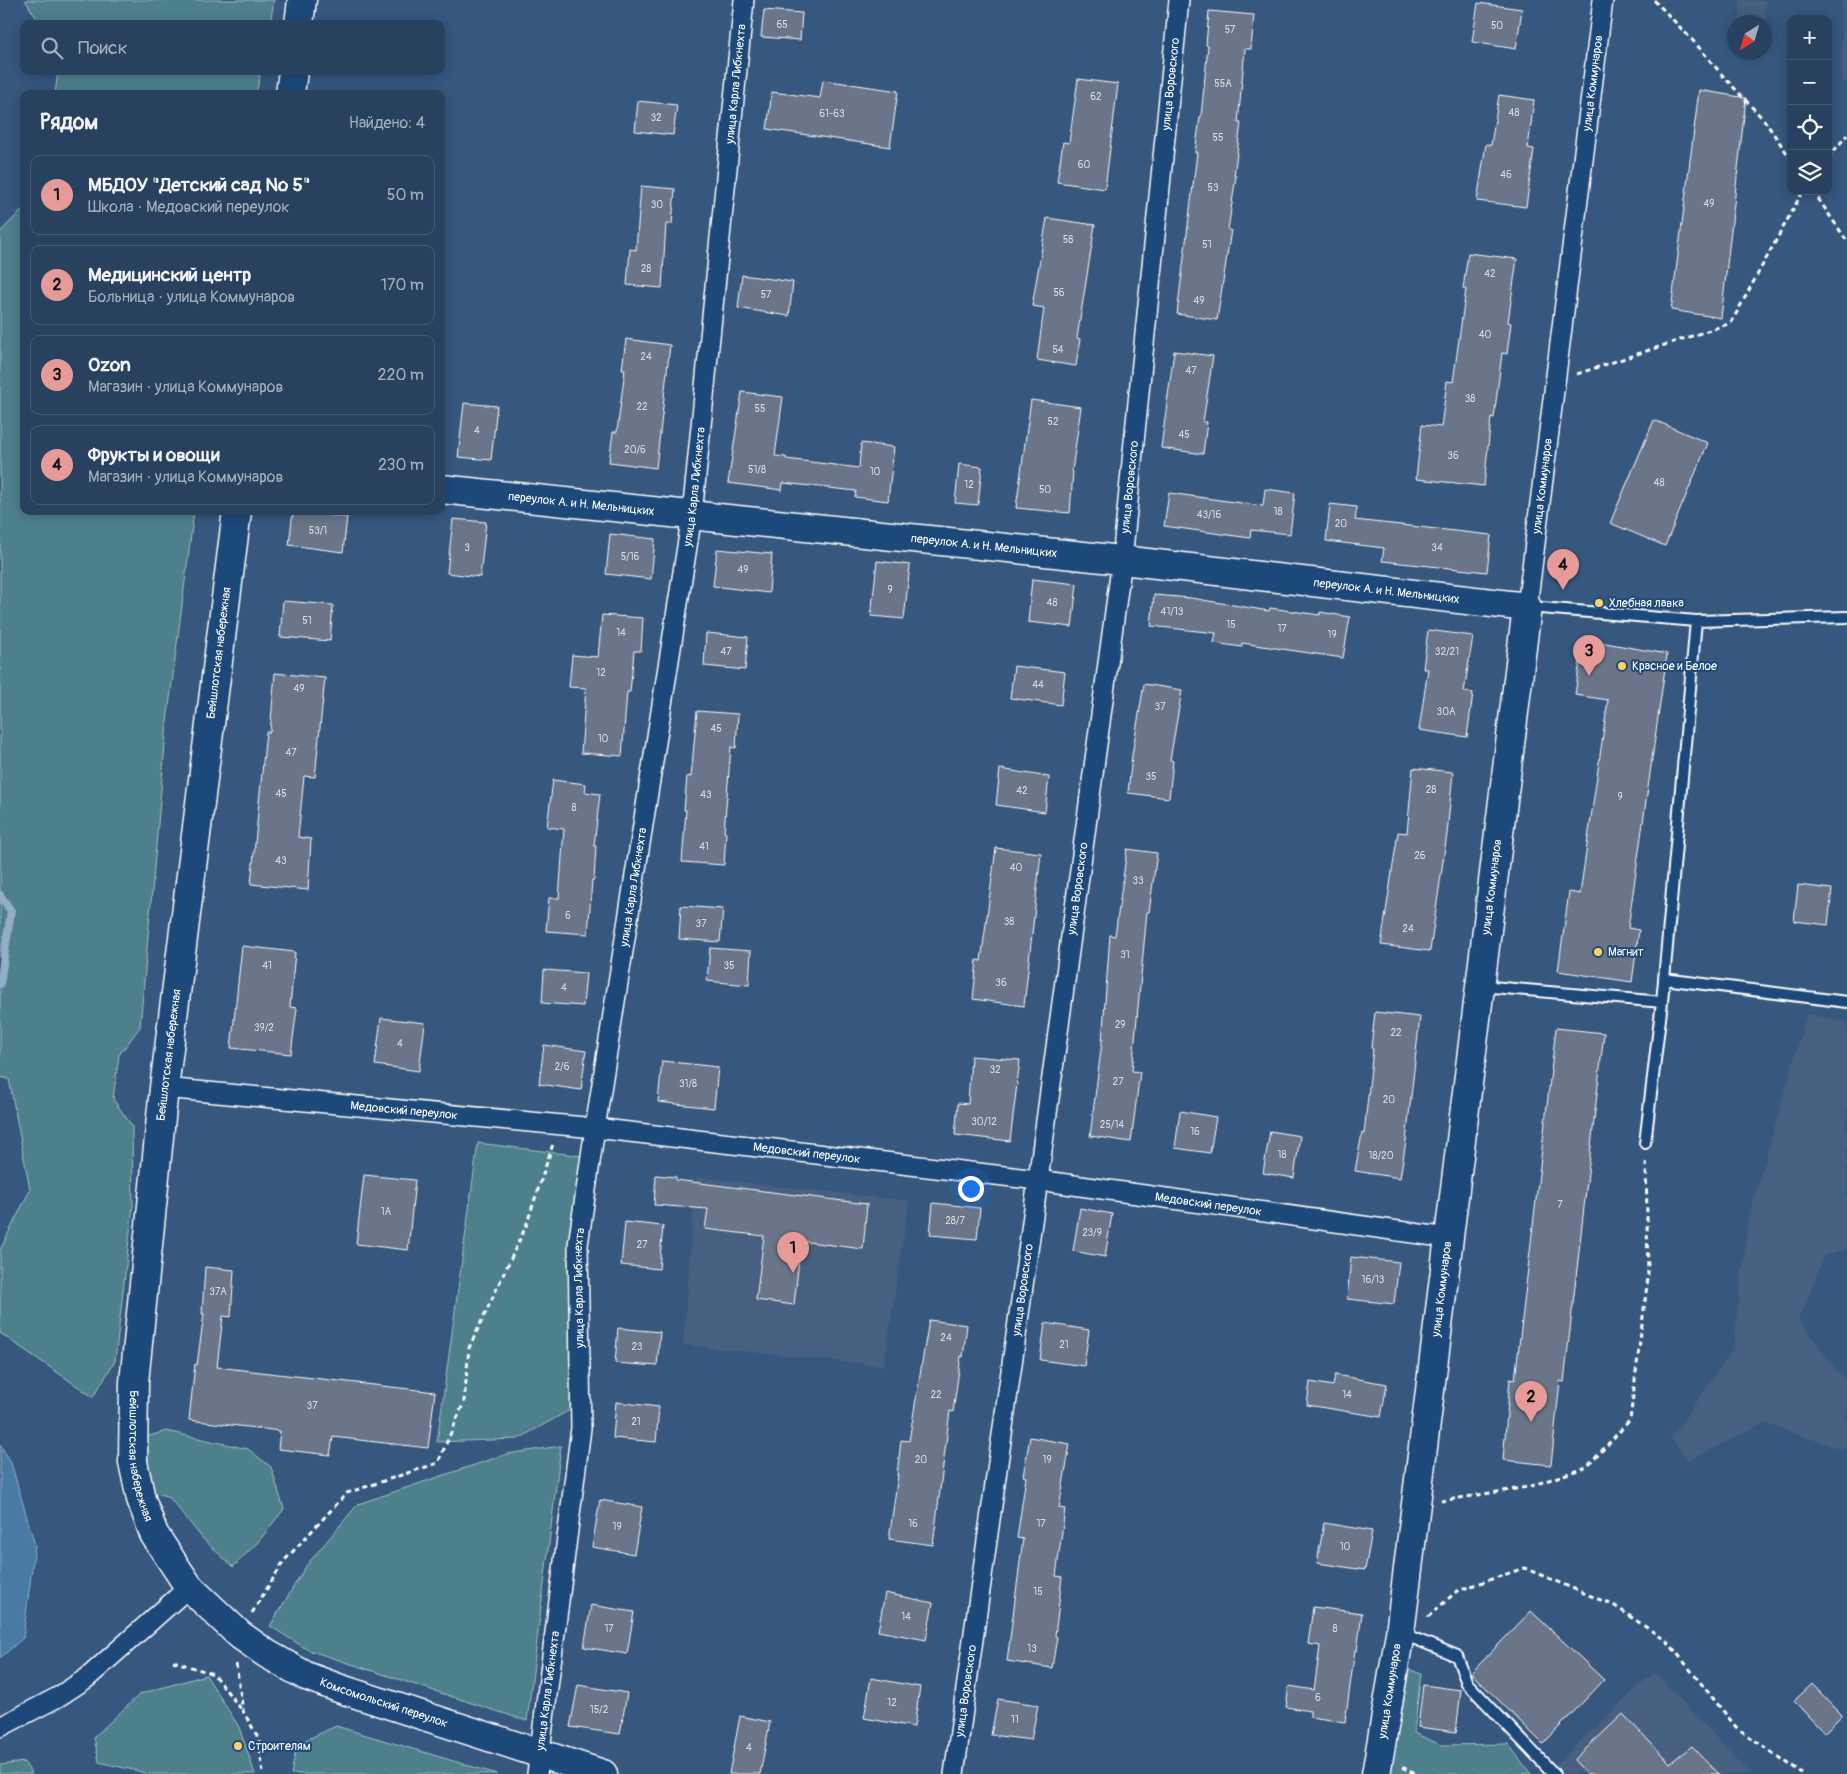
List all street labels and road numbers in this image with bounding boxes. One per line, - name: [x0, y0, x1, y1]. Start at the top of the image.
- street label: улица Карла Либкнехта: [722, 23, 749, 145]
- street label: улица Коммунаров: [1579, 34, 1606, 133]
- street label: улица Воровского: [1158, 36, 1183, 132]
- street label: улица Карла Либкнехта: [679, 426, 708, 549]
- street label: улица Коммунаров: [1529, 437, 1556, 536]
- street label: улица Воровского: [1117, 439, 1142, 535]
- street label: переулок А. и Н. Мельницких: [507, 489, 655, 519]
- street label: переулок А. и Н. Мельницких: [910, 531, 1058, 561]
- street label: переулок А. и Н. Мельницких: [1313, 575, 1460, 607]
- street label: Бейшлотская набережная: [203, 586, 235, 720]
- street label: улица Карла Либкнехта: [616, 826, 650, 949]
- street label: улица Коммунаров: [1479, 838, 1505, 937]
- street label: улица Воровского: [1064, 841, 1091, 937]
- street label: Бейшлотская набережная: [153, 988, 185, 1122]
- street label: Медовский переулок: [350, 1098, 458, 1123]
- street label: Медовский переулок: [752, 1139, 861, 1167]
- street label: Медовский переулок: [1154, 1189, 1263, 1219]
- street label: улица Карла Либкнехта: [571, 1226, 588, 1349]
- street label: улица Коммунаров: [1429, 1240, 1455, 1339]
- street label: улица Воровского: [1008, 1242, 1036, 1338]
- street label: Бейшлотская набережная: [125, 1390, 156, 1524]
- street label: улица Карла Либкнехта: [532, 1630, 563, 1752]
- street label: улица Коммунаров: [1375, 1642, 1405, 1741]
- street label: улица Воровского: [952, 1643, 980, 1739]
- street label: Комсомольский переулок: [318, 1674, 450, 1731]

